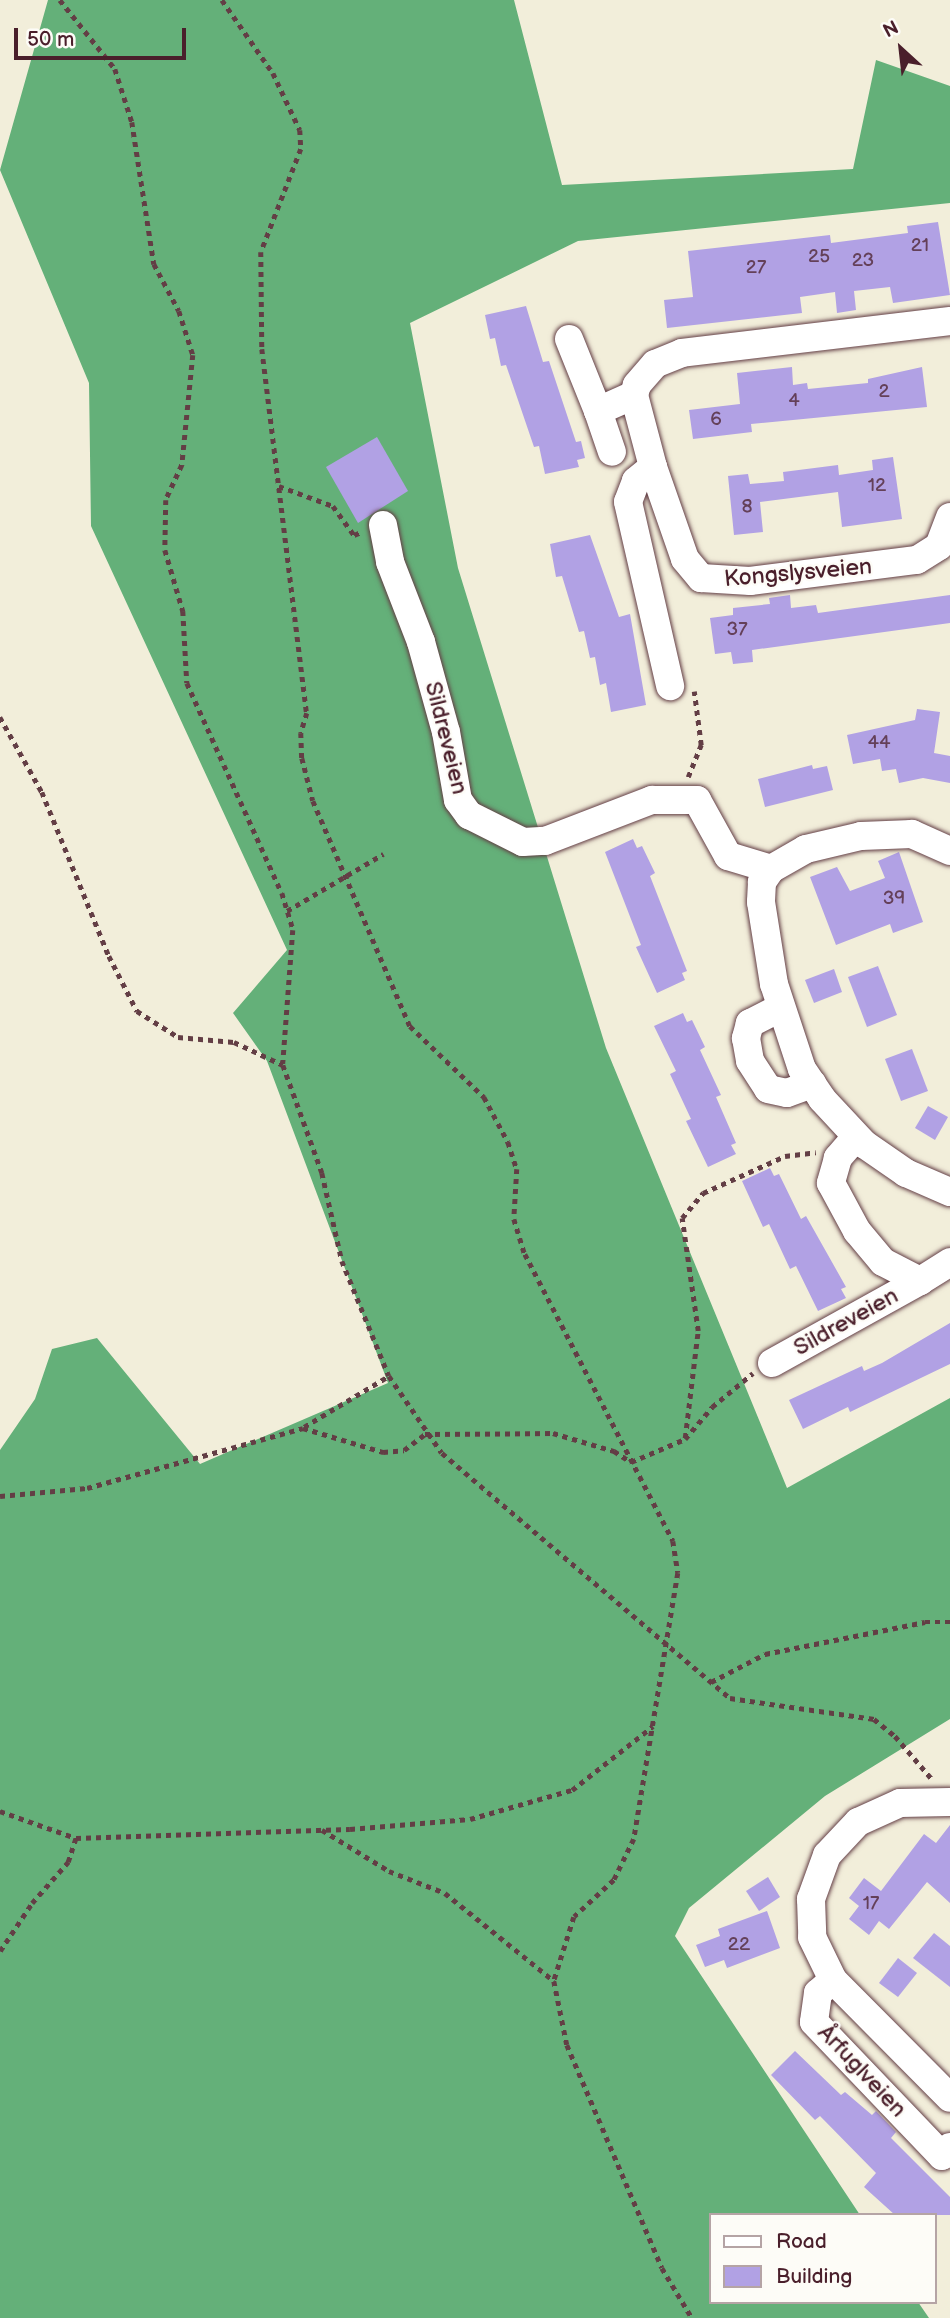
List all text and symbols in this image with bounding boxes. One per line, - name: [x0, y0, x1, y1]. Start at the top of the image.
- scale bar: [18, 14, 189, 58]
- north arrow: [866, 14, 936, 84]
- text: N: [880, 16, 903, 43]
- text: 50 m: [27, 27, 74, 52]
- house number: 21: [911, 235, 929, 257]
- house number: 25: [808, 246, 830, 268]
- house number: 23: [852, 250, 874, 272]
- house number: 27: [746, 257, 766, 279]
- house number: 2: [878, 381, 890, 403]
- house number: 4: [788, 390, 800, 412]
- house number: 6: [710, 409, 722, 431]
- house number: 12: [868, 475, 886, 497]
- house number: 8: [741, 496, 753, 518]
- street label: Kongslysveien: [723, 553, 873, 593]
- house number: 37: [726, 619, 748, 641]
- street label: Sildreveien: [419, 679, 473, 797]
- house number: 44: [867, 732, 891, 754]
- house number: 39: [883, 888, 905, 910]
- street label: Sildreveien: [789, 1282, 903, 1362]
- house number: 17: [863, 1893, 879, 1915]
- house number: 22: [728, 1934, 750, 1956]
- street label: Årfuglveien: [812, 2019, 912, 2123]
- legend: [708, 2213, 936, 2304]
- text: Road: [776, 2229, 827, 2254]
- text: Building: [776, 2264, 852, 2289]

